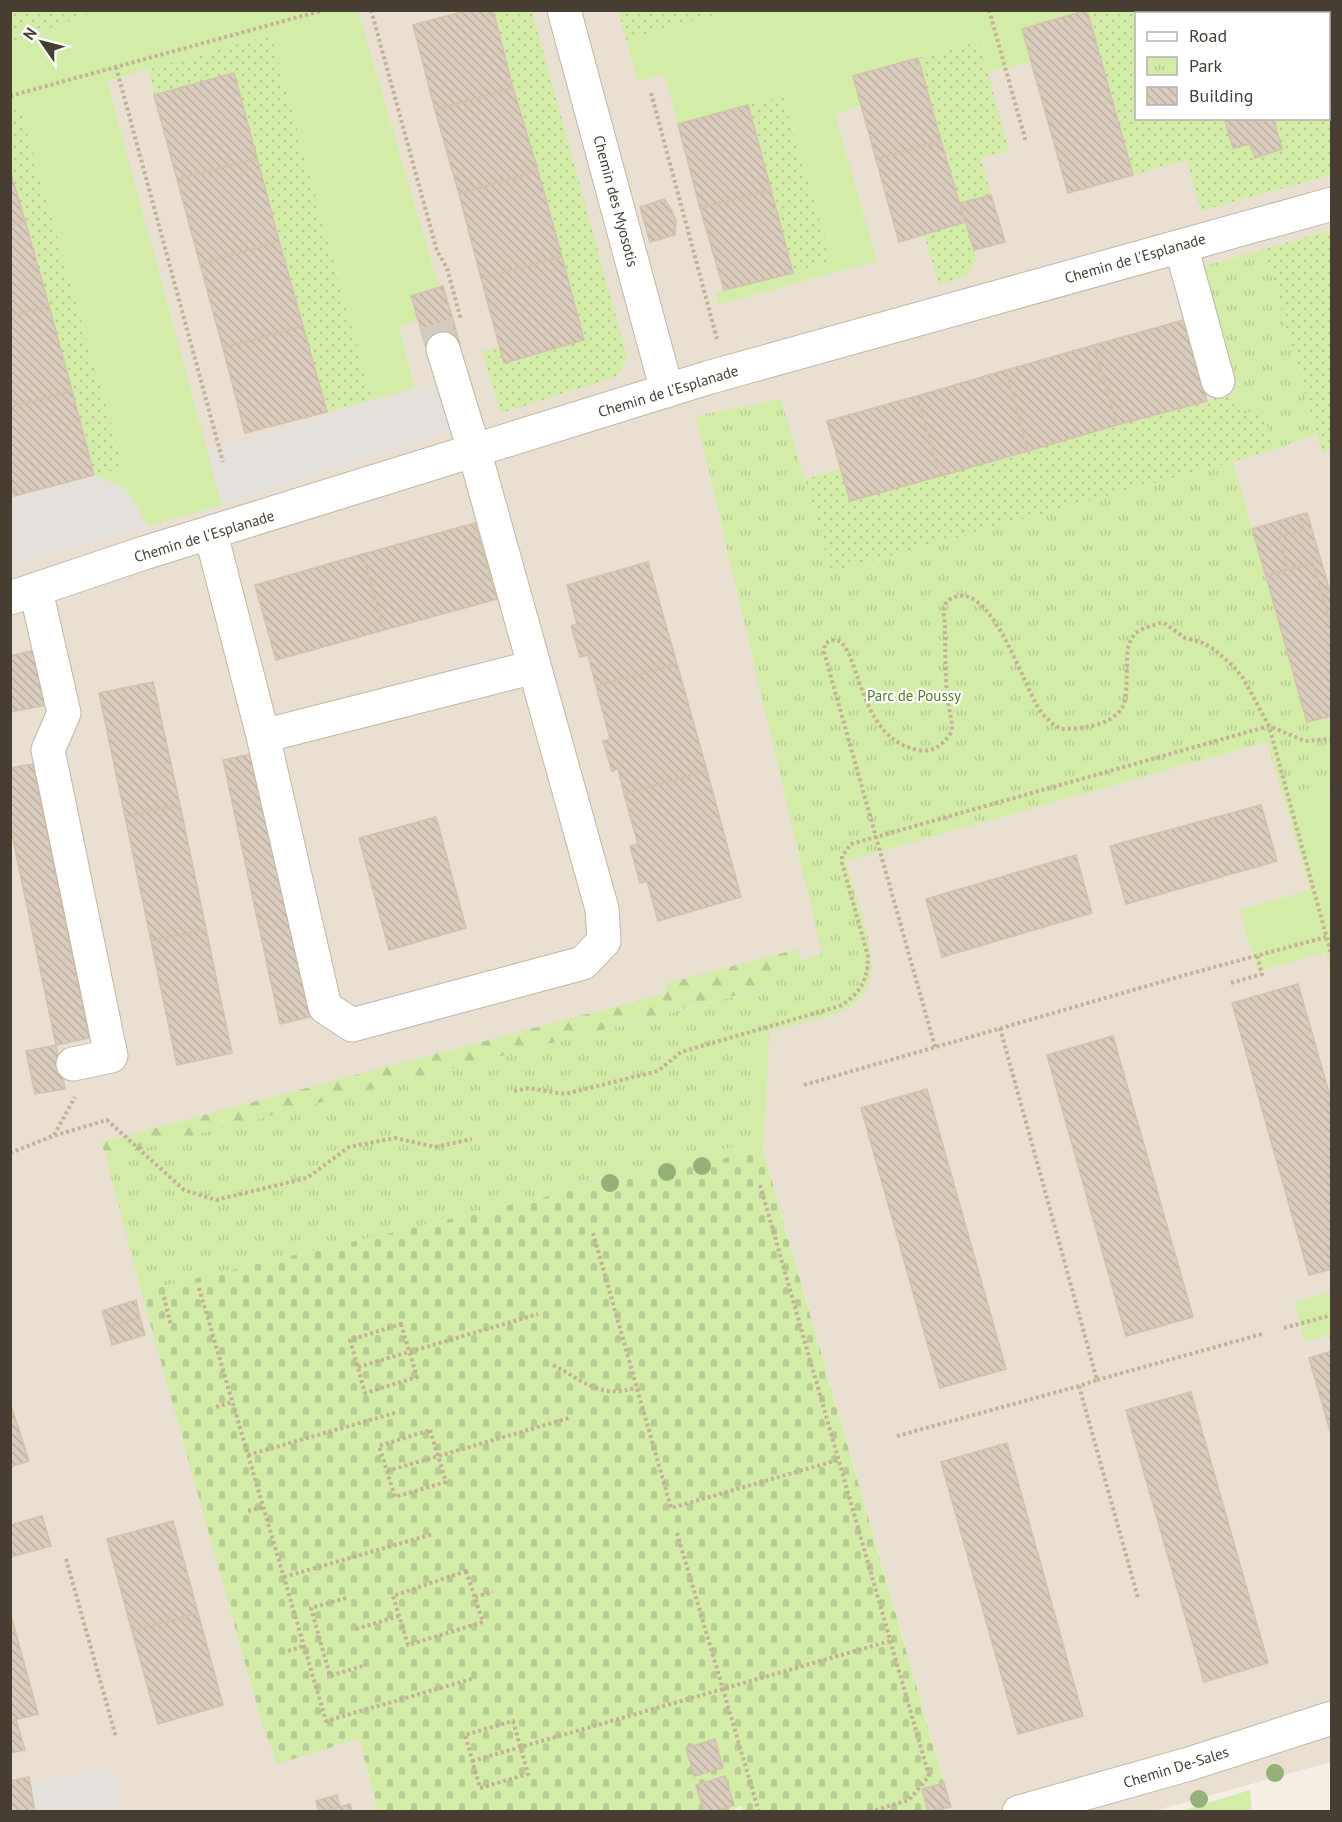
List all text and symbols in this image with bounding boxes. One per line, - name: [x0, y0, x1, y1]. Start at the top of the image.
- north arrow: [12, 12, 72, 72]
- legend: [1135, 12, 1330, 120]
- text: N: [19, 23, 41, 43]
- text: Road: [1189, 24, 1227, 47]
- text: Park: [1189, 54, 1222, 77]
- text: Building: [1189, 84, 1253, 107]
- street label: Chemin des Myosotis: [589, 133, 643, 269]
- street label: Chemin de l'Esplanade: [1062, 229, 1208, 287]
- street label: Chemin de l'Esplanade: [596, 361, 740, 421]
- street label: Chemin de l'Esplanade: [132, 506, 276, 566]
- park label: Parc de Poussy: [867, 686, 961, 705]
- street label: Chemin De-Sales: [1121, 1742, 1231, 1792]

